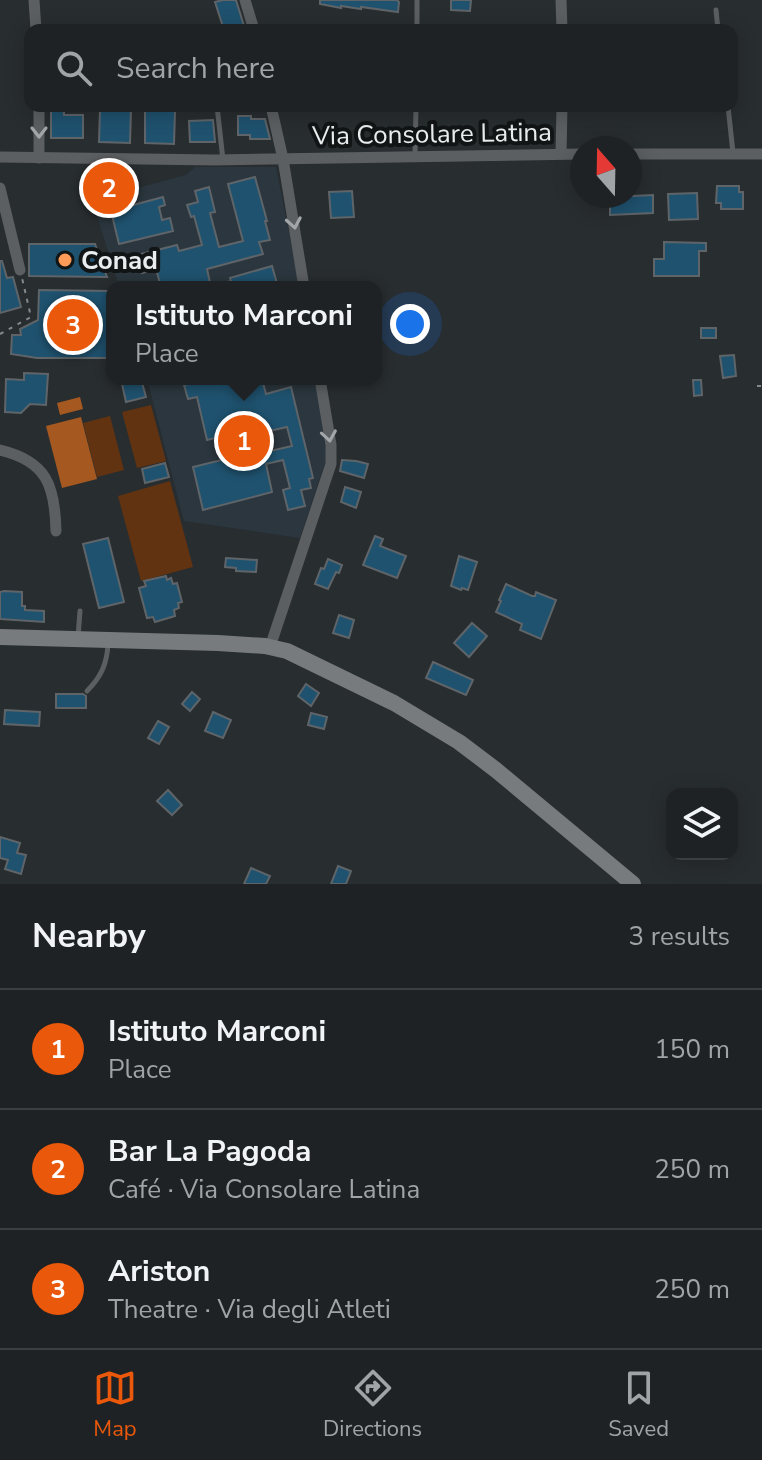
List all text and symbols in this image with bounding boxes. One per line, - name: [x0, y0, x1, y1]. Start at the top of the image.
- search box: [24, 24, 738, 112]
- icon: search: [52, 46, 96, 90]
- text: Search here: [116, 48, 275, 89]
- street label: Via Consolare Latina: [311, 114, 552, 154]
- one-way arrow: [30, 126, 48, 139]
- north arrow: [570, 136, 642, 208]
- pin: 2: [83, 158, 135, 218]
- one-way arrow: [284, 216, 301, 230]
- place label: Conad: [81, 243, 158, 278]
- marker: Conad: [56, 251, 74, 269]
- popup: [106, 281, 382, 385]
- pin: 3: [47, 295, 99, 355]
- text: Istituto Marconi: [135, 295, 353, 336]
- your location: [390, 304, 430, 344]
- text: Place: [135, 336, 199, 371]
- pin: 1: [218, 411, 270, 471]
- one-way arrow: [320, 430, 337, 443]
- map controls: [666, 788, 738, 860]
- button: layers: [666, 788, 738, 860]
- text: Nearby: [32, 913, 146, 959]
- text: 3 results: [629, 919, 730, 954]
- text: Istituto Marconi: [108, 1011, 326, 1052]
- text: 1: [50, 1032, 66, 1067]
- text: 150 m: [654, 1032, 730, 1067]
- text: Place: [108, 1052, 172, 1087]
- text: Bar La Pagoda: [108, 1131, 311, 1172]
- text: 2: [50, 1152, 66, 1187]
- text: 250 m: [654, 1152, 730, 1187]
- text: Café · Via Consolare Latina: [108, 1172, 420, 1207]
- text: Ariston: [108, 1251, 210, 1292]
- text: 3: [50, 1272, 66, 1307]
- text: 250 m: [654, 1272, 730, 1307]
- text: Theatre · Via degli Atleti: [108, 1292, 391, 1327]
- tab: Map: [93, 1366, 137, 1444]
- tab: Directions: [323, 1366, 422, 1444]
- tab: Saved: [608, 1366, 669, 1444]

